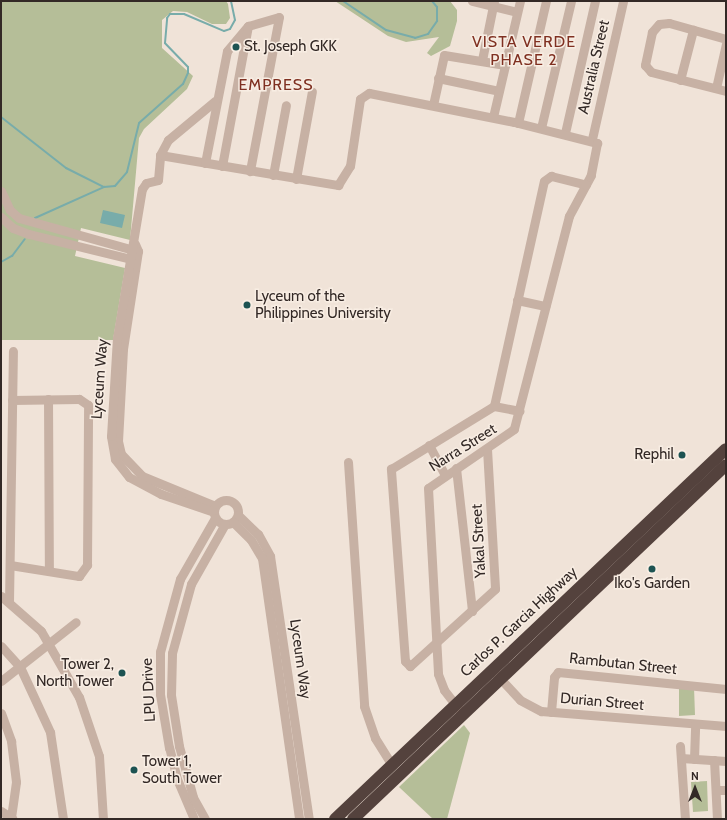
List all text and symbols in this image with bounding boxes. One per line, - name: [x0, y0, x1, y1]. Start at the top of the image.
- street label: Australia Street: [574, 18, 614, 116]
- district label: VISTA VERDE PHASE 2: [472, 32, 576, 70]
- place label: St. Joseph GKK: [244, 38, 337, 56]
- marker: St. Joseph GKK: [231, 42, 241, 52]
- district label: EMPRESS: [238, 75, 314, 95]
- place label: Lyceum of the Philippines University: [255, 287, 391, 322]
- marker: Lyceum of the Philippines University: [242, 300, 252, 310]
- street label: Lyceum Way: [88, 338, 112, 420]
- street label: Narra Street: [426, 420, 500, 476]
- place label: Rephil: [634, 446, 674, 464]
- marker: Rephil: [677, 450, 687, 460]
- street label: Yakal Street: [468, 504, 490, 578]
- street label: Carlos P. Garcia Highway: [457, 563, 581, 681]
- marker: Iko's Garden: [647, 564, 657, 574]
- place label: Iko's Garden: [614, 575, 690, 593]
- street label: Lyceum Way: [285, 618, 315, 700]
- street label: Rambutan Street: [568, 649, 678, 679]
- place label: Tower 2, North Tower: [36, 655, 114, 690]
- street label: LPU Drive: [138, 658, 160, 722]
- marker: Tower 2, North Tower: [117, 668, 127, 678]
- street label: Durian Street: [559, 689, 645, 715]
- place label: Tower 1, South Tower: [142, 752, 222, 787]
- marker: Tower 1, South Tower: [129, 765, 139, 775]
- north arrow: [675, 768, 715, 808]
- text: N: [691, 769, 699, 783]

